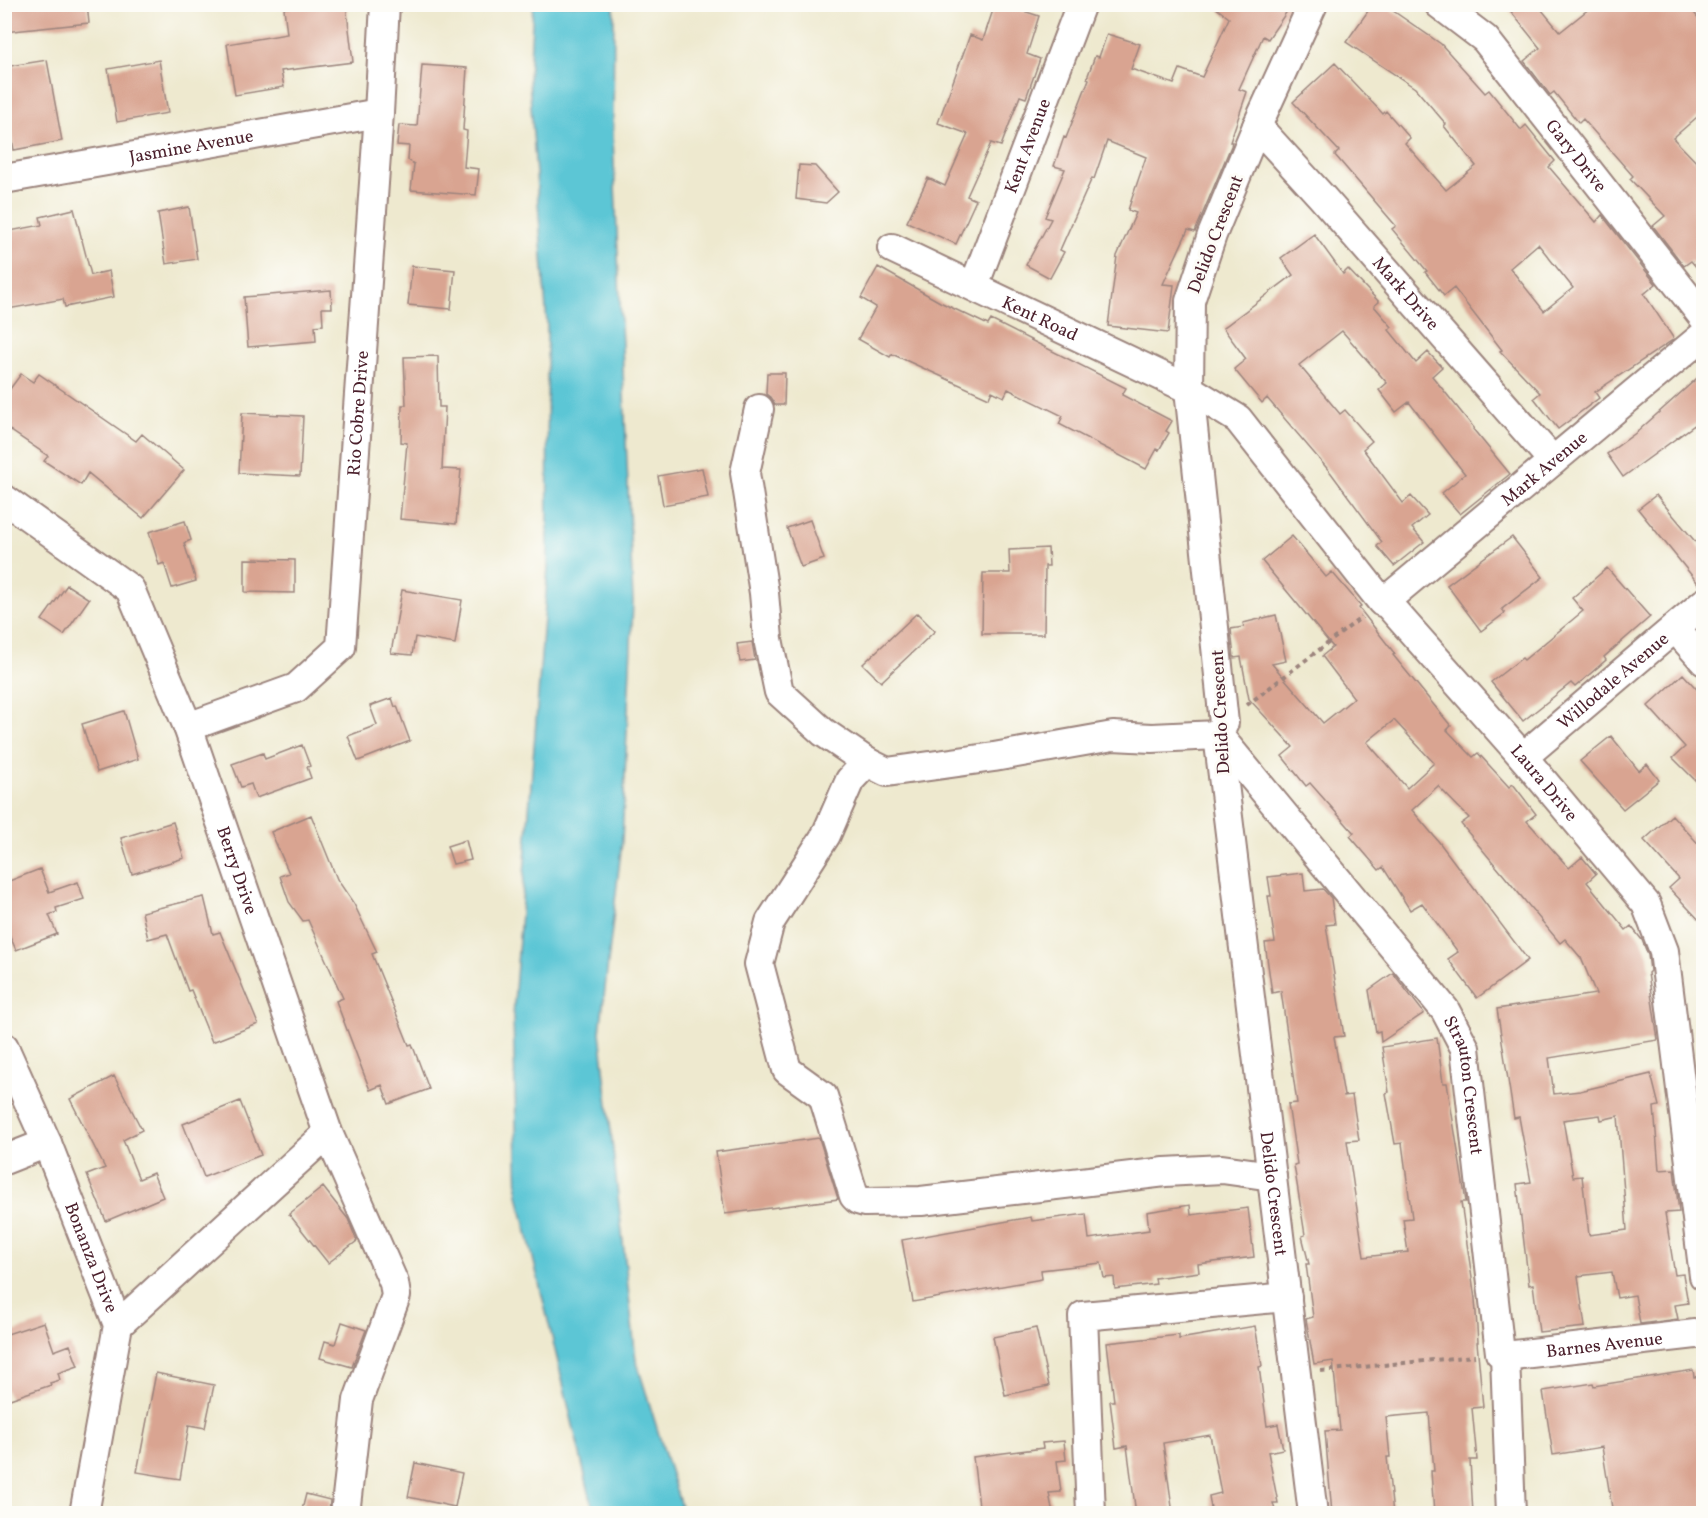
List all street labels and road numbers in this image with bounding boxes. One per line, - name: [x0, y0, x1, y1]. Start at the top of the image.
- street label: Kent Avenue: [999, 95, 1058, 197]
- street label: Gary Drive: [1539, 115, 1612, 198]
- street label: Jasmine Avenue: [127, 124, 256, 171]
- street label: Delido Crescent: [1182, 172, 1250, 297]
- street label: Mark Drive: [1366, 252, 1444, 337]
- street label: Kent Road: [997, 291, 1082, 348]
- street label: Rio Cobre Drive: [342, 350, 376, 477]
- street label: Mark Avenue: [1496, 426, 1594, 513]
- street label: Willodale Avenue: [1553, 627, 1675, 736]
- street label: Delido Crescent: [1206, 649, 1237, 775]
- street label: Laura Drive: [1504, 740, 1583, 827]
- street label: Berry Drive: [209, 823, 263, 918]
- street label: Strauton Crescent: [1436, 1012, 1488, 1156]
- street label: Delido Crescent: [1252, 1130, 1292, 1257]
- street label: Bonanza Drive: [57, 1199, 123, 1317]
- street label: Barnes Avenue: [1545, 1327, 1664, 1365]

